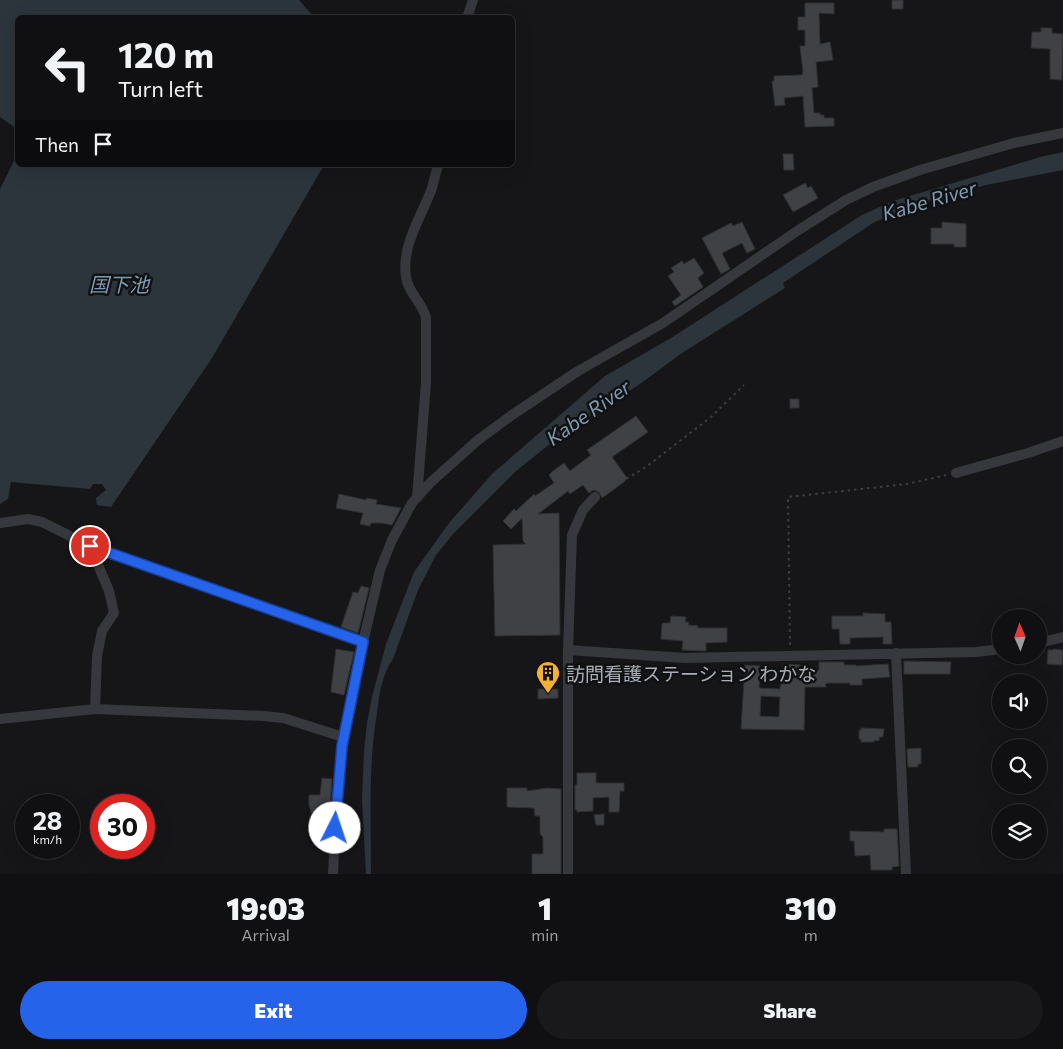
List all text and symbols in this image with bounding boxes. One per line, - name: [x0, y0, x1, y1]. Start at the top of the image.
- text: 120 m: [118, 32, 214, 75]
- icon: left: [35, 35, 100, 100]
- text: Turn left: [118, 75, 203, 102]
- icon: arrive: [89, 130, 117, 158]
- text: Then: [35, 133, 79, 156]
- water label: Kabe River: [879, 175, 980, 225]
- water label: 国下池: [89, 272, 151, 296]
- water label: Kabe River: [541, 374, 636, 450]
- pin: [69, 525, 111, 567]
- icon: arrive: [76, 532, 104, 560]
- north arrow: [992, 609, 1048, 664]
- map controls: [992, 609, 1047, 859]
- building icon: 訪問看護ステーション わかな: [535, 660, 561, 694]
- place label: 訪問看護ステーション わかな: [566, 662, 816, 685]
- button: sound: [992, 674, 1047, 729]
- button: search: [992, 739, 1047, 794]
- speed limit sign: 30: [90, 794, 155, 859]
- position arrow: [308, 801, 360, 853]
- button: layers: [992, 804, 1047, 859]
- text: 28: [33, 805, 62, 835]
- text: km/h: [33, 832, 62, 846]
- text: 19:03: [226, 889, 305, 926]
- text: 1: [538, 889, 552, 926]
- text: 310: [785, 889, 837, 926]
- text: Arrival: [241, 925, 290, 944]
- text: min: [531, 925, 559, 944]
- text: m: [804, 925, 818, 944]
- button: Exit: [20, 981, 527, 1039]
- button: Share: [537, 981, 1043, 1039]

